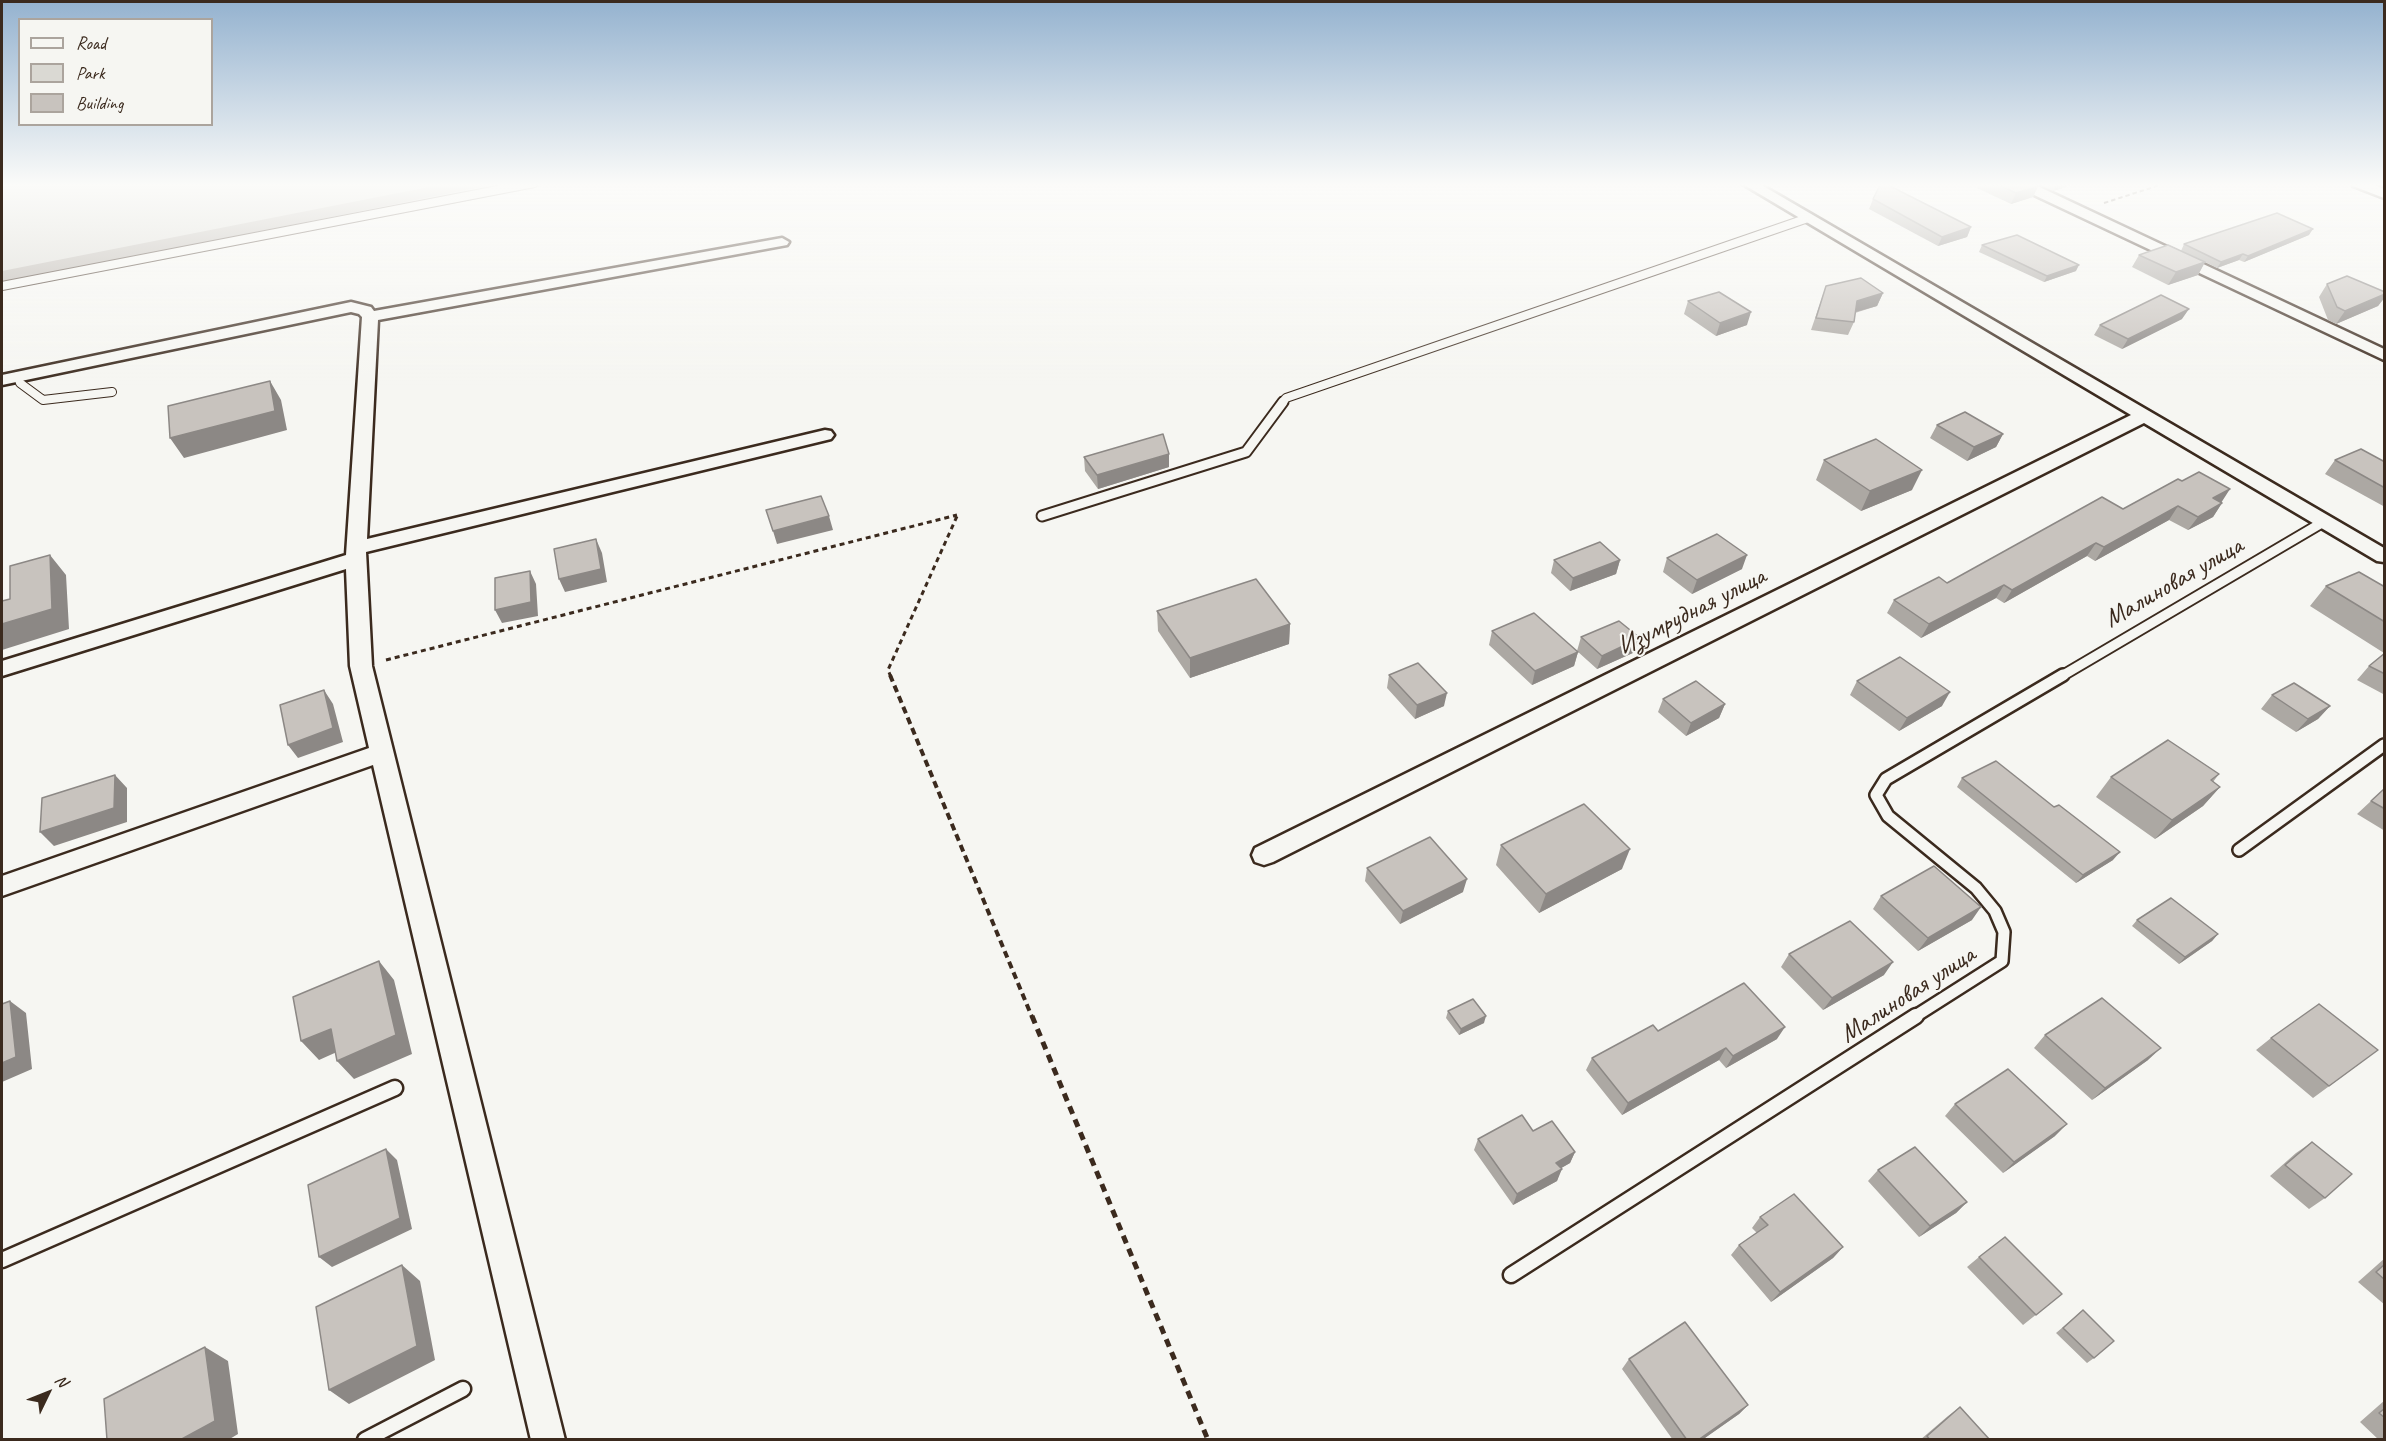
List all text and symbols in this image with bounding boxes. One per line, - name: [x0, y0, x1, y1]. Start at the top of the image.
- legend: [18, 18, 213, 126]
- text: Road: [76, 32, 106, 54]
- text: Park: [76, 62, 105, 84]
- text: Building: [76, 92, 123, 114]
- street label: Малиновая улица: [2099, 531, 2249, 635]
- street label: Изумрудная улица: [1613, 561, 1771, 663]
- street label: Малиновая улица: [1835, 940, 1981, 1050]
- north arrow: [18, 1363, 78, 1423]
- text: N: [50, 1370, 72, 1391]

